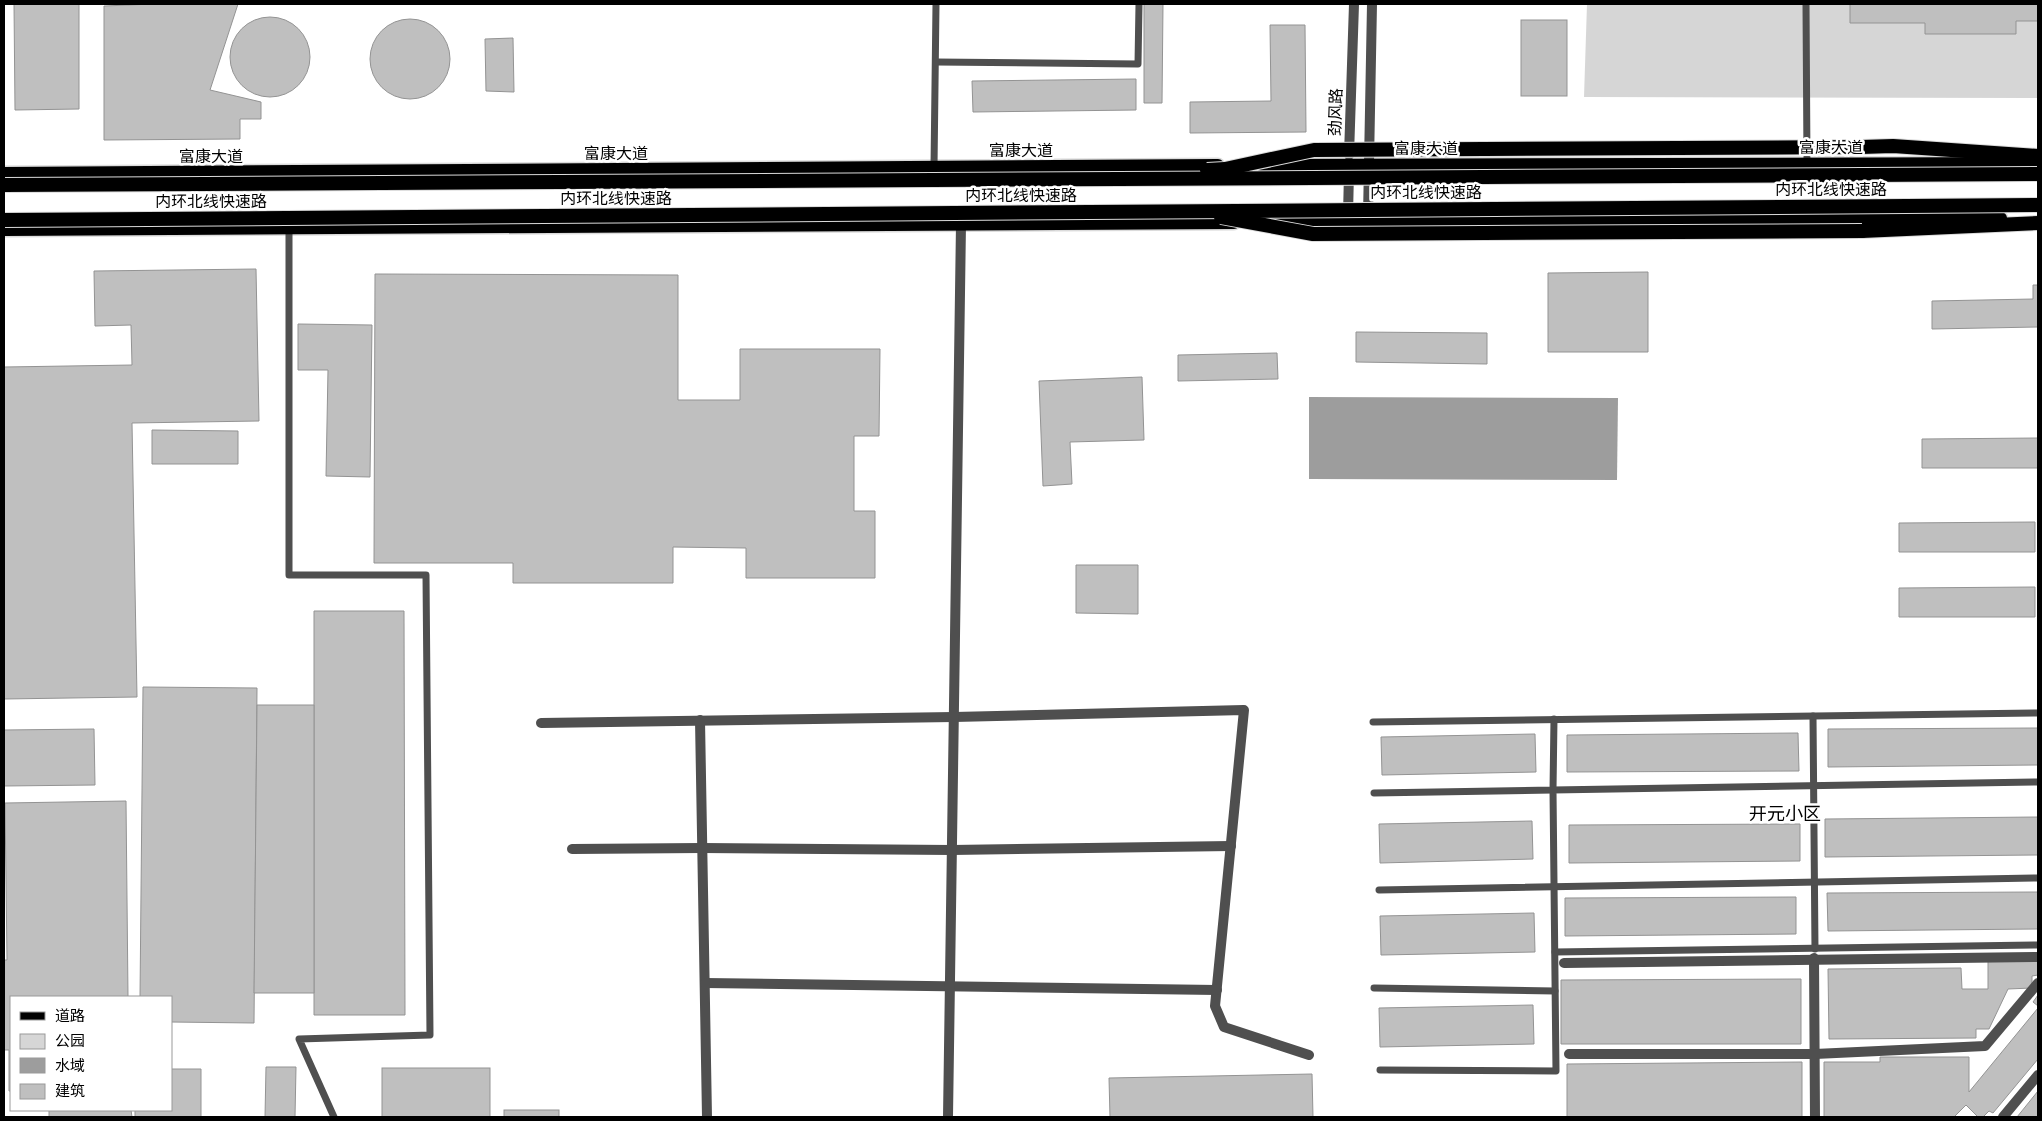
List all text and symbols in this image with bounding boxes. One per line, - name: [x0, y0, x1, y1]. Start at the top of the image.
- street label: 劲风路: [1326, 88, 1345, 136]
- street label: 富康大道: [1799, 139, 1863, 156]
- street label: 富康大道: [1394, 140, 1458, 157]
- street label: 富康大道: [989, 142, 1053, 159]
- street label: 富康大道: [584, 145, 648, 162]
- street label: 富康大道: [179, 148, 243, 165]
- street label: 内环北线快速路: [1775, 181, 1887, 198]
- street label: 内环北线快速路: [1370, 184, 1482, 201]
- street label: 内环北线快速路: [965, 187, 1077, 204]
- street label: 内环北线快速路: [560, 190, 672, 207]
- street label: 内环北线快速路: [155, 193, 267, 210]
- district label: 开元小区: [1749, 804, 1821, 824]
- legend: [10, 996, 172, 1111]
- text: 道路: [55, 1007, 85, 1024]
- text: 公园: [55, 1032, 85, 1049]
- text: 水域: [55, 1057, 85, 1074]
- text: 建筑: [55, 1082, 85, 1099]

